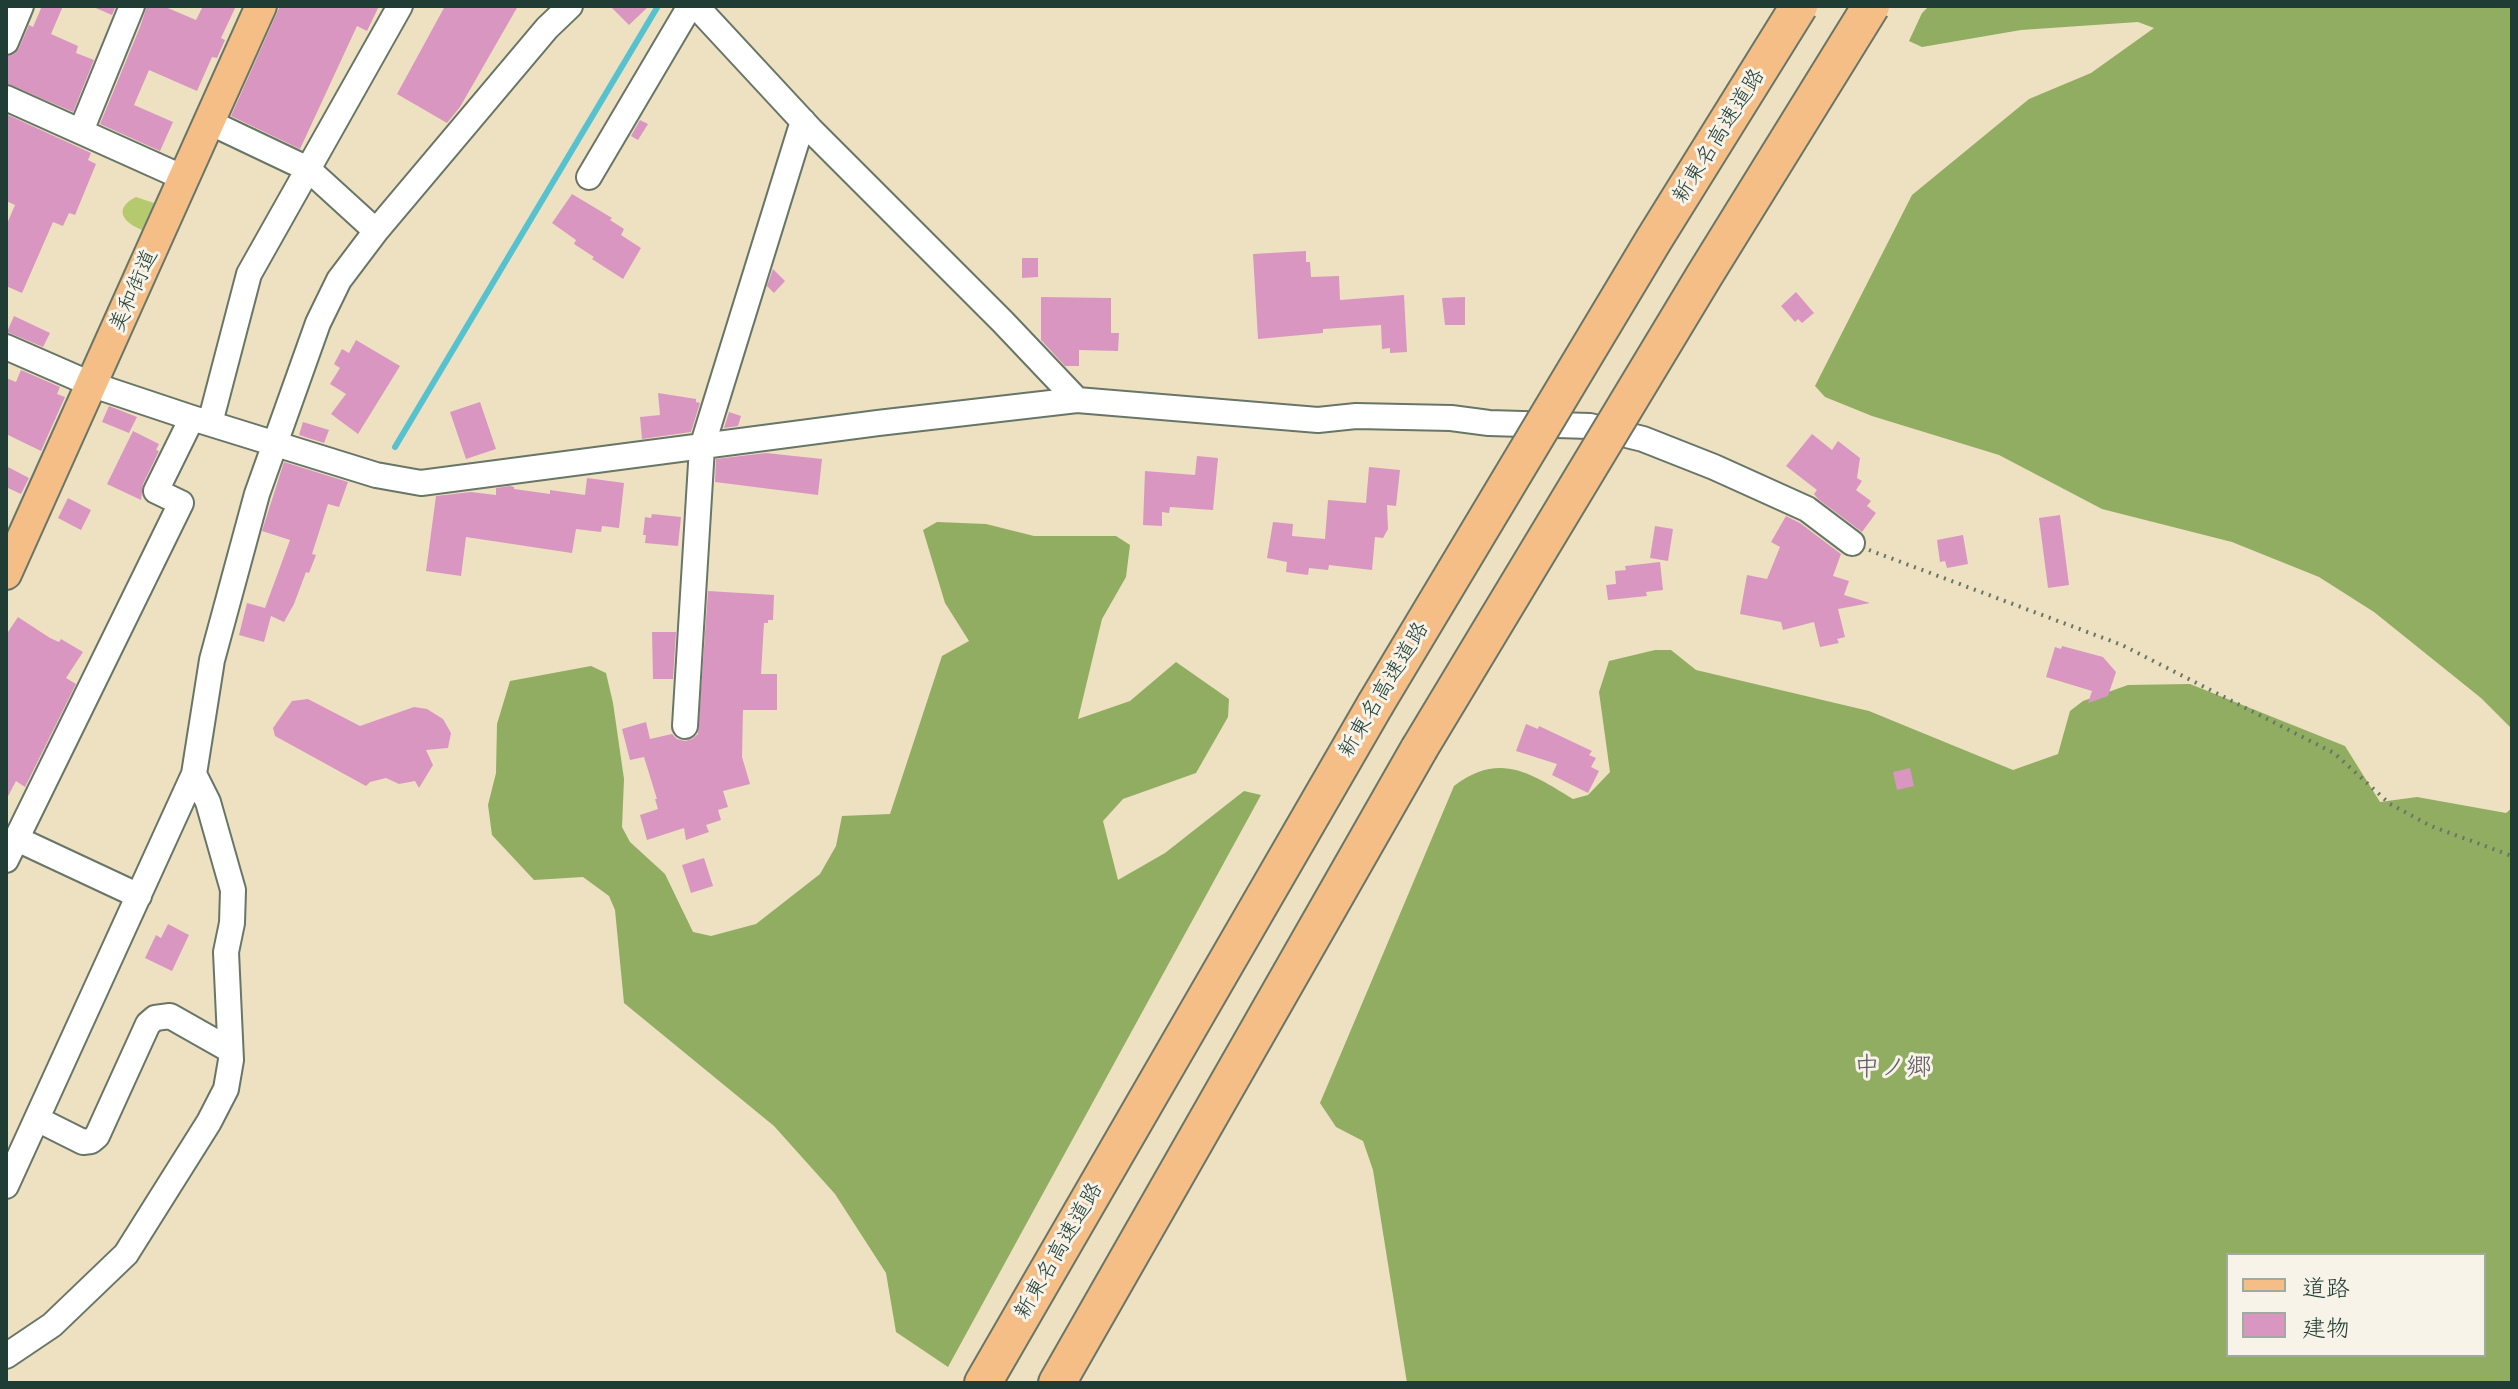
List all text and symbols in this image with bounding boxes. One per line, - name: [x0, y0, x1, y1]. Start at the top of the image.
- street label: 新東名高速道路: [1667, 64, 1771, 208]
- street label: 美和街道: [104, 245, 164, 337]
- street label: 新東名高速道路: [1333, 617, 1435, 763]
- district label: 中ノ郷: [1854, 1052, 1932, 1084]
- street label: 新東名高速道路: [1009, 1178, 1109, 1324]
- legend: [2226, 1253, 2486, 1357]
- text: 道路: [2302, 1271, 2350, 1303]
- text: 建物: [2302, 1311, 2350, 1343]

